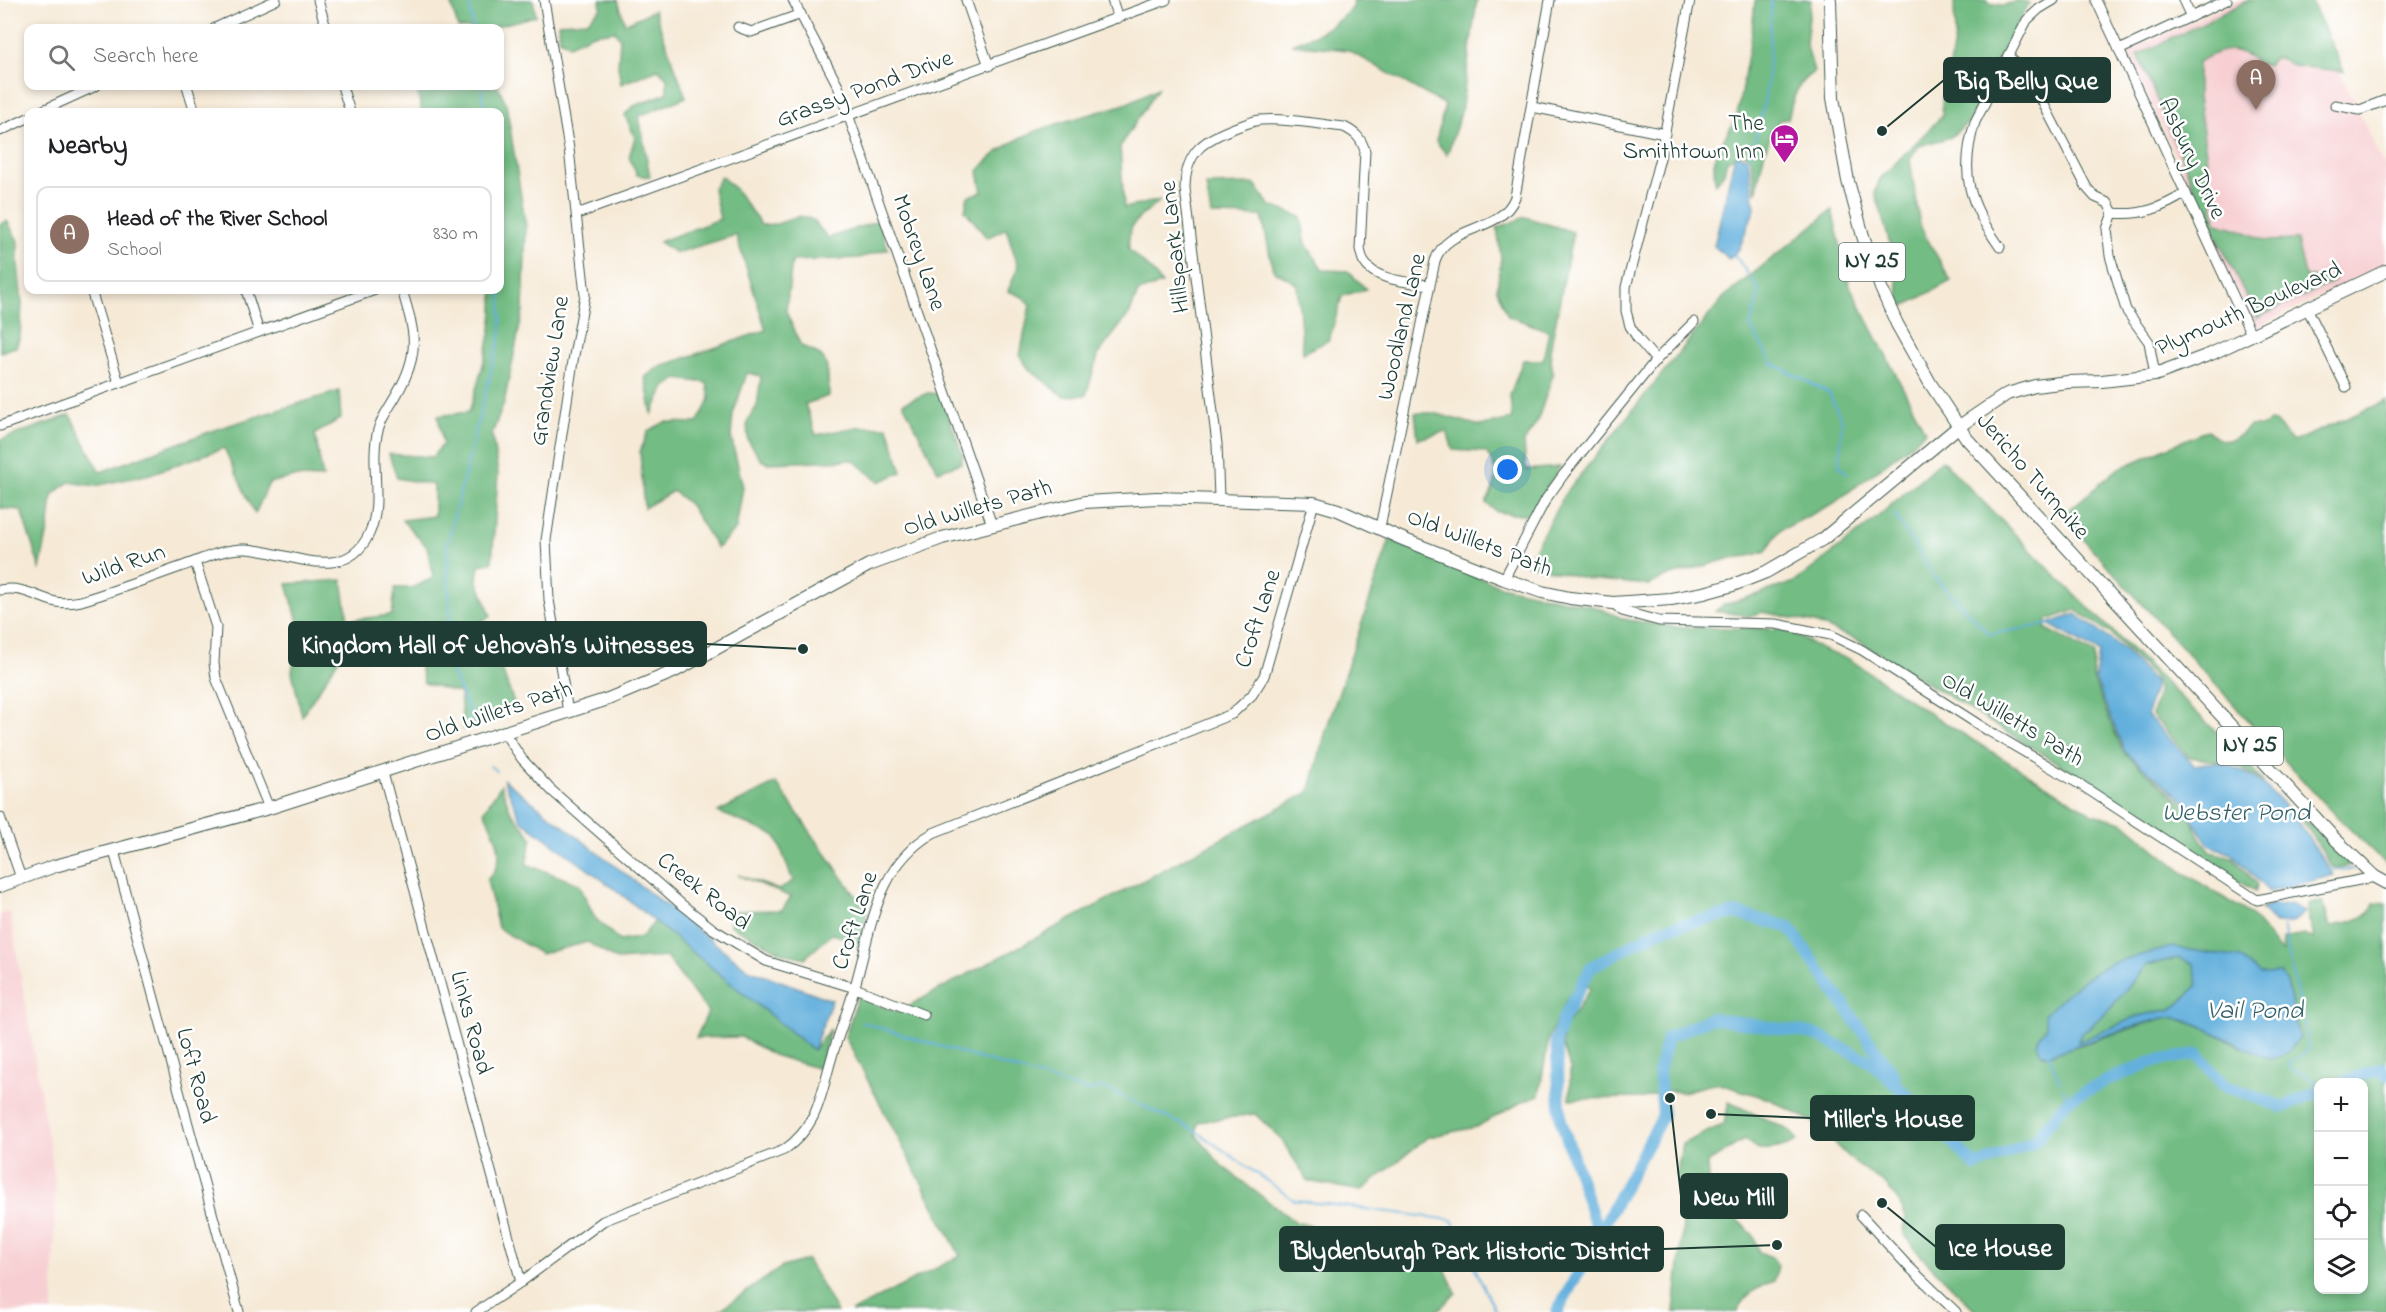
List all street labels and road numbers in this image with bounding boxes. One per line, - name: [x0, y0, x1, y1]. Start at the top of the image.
- street label: Grassy Pond Drive: [772, 42, 959, 139]
- street label: Asbury Drive: [2147, 93, 2234, 226]
- street label: Hillspark Lane: [1152, 179, 1200, 315]
- street label: Mobrey Lane: [881, 190, 954, 316]
- road number: NY 25: [1839, 243, 1905, 281]
- street label: Woodland Lane: [1369, 250, 1437, 404]
- street label: Plymouth Boulevard: [2150, 253, 2348, 368]
- street label: Grandview Lane: [522, 293, 580, 448]
- street label: Jericho Turnpike: [1967, 406, 2097, 549]
- street label: Old Willets Path: [899, 471, 1057, 547]
- street label: Old Willets Path: [1401, 500, 1557, 588]
- street label: Wild Run: [77, 535, 171, 597]
- street label: Croft Lane: [1227, 565, 1291, 673]
- street label: Old Willetts Path: [1934, 663, 2090, 777]
- street label: Old Willets Path: [421, 673, 577, 753]
- road number: NY 25: [2217, 727, 2283, 765]
- street label: Creek Road: [649, 844, 758, 940]
- street label: Croft Lane: [824, 867, 888, 975]
- street label: Links Road: [439, 967, 501, 1079]
- street label: Loft Road: [165, 1024, 225, 1128]

